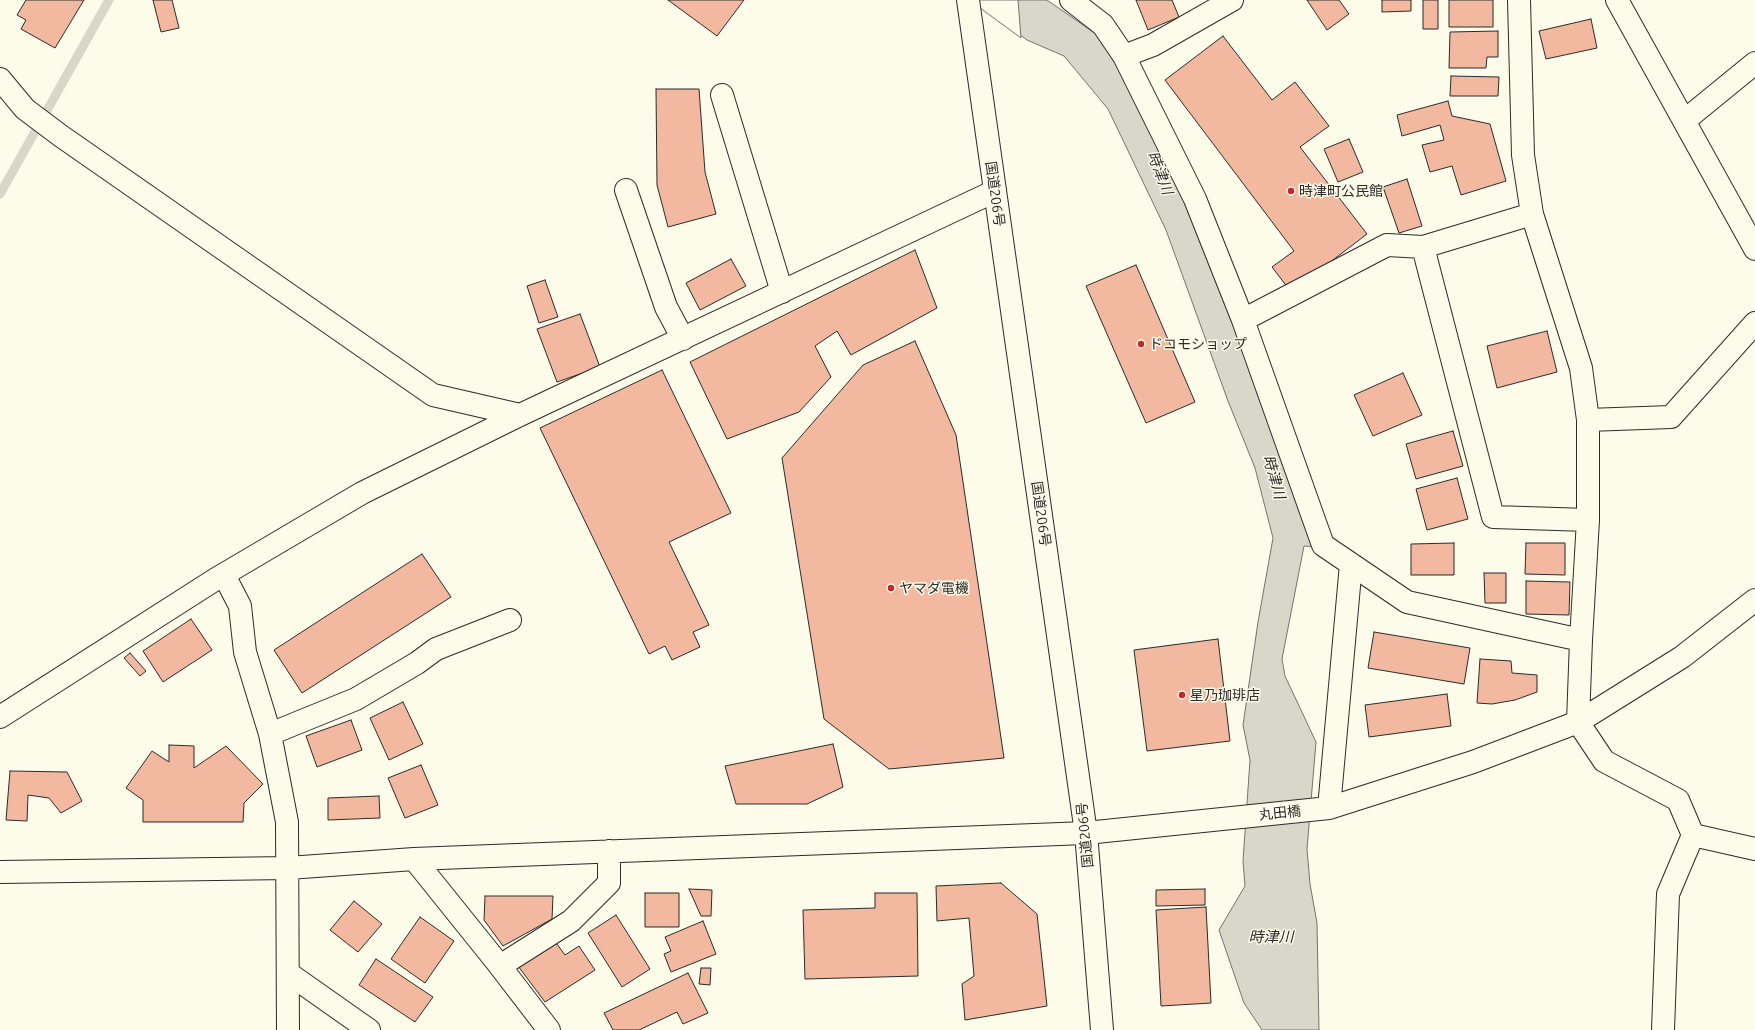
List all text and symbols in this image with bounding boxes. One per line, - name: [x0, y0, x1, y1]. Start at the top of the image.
- water label: 時津川: [1144, 149, 1176, 197]
- street label: 国道206号: [982, 160, 1008, 228]
- place label: 時津町公民館: [1299, 183, 1383, 199]
- marker: 時津町公民館: [1286, 186, 1296, 196]
- place label: ドコモショップ: [1149, 336, 1247, 352]
- marker: ドコモショップ: [1136, 339, 1146, 349]
- water label: 時津川: [1259, 453, 1289, 501]
- street label: 国道206号: [1028, 480, 1054, 548]
- place label: ヤマダ電機: [899, 580, 969, 596]
- marker: ヤマダ電機: [886, 583, 896, 593]
- place label: 星乃珈琲店: [1190, 687, 1260, 703]
- marker: 星乃珈琲店: [1177, 690, 1187, 700]
- street label: 国道206号: [1073, 801, 1097, 869]
- street label: 丸田橋: [1258, 802, 1302, 824]
- water label: 時津川: [1249, 928, 1293, 946]

